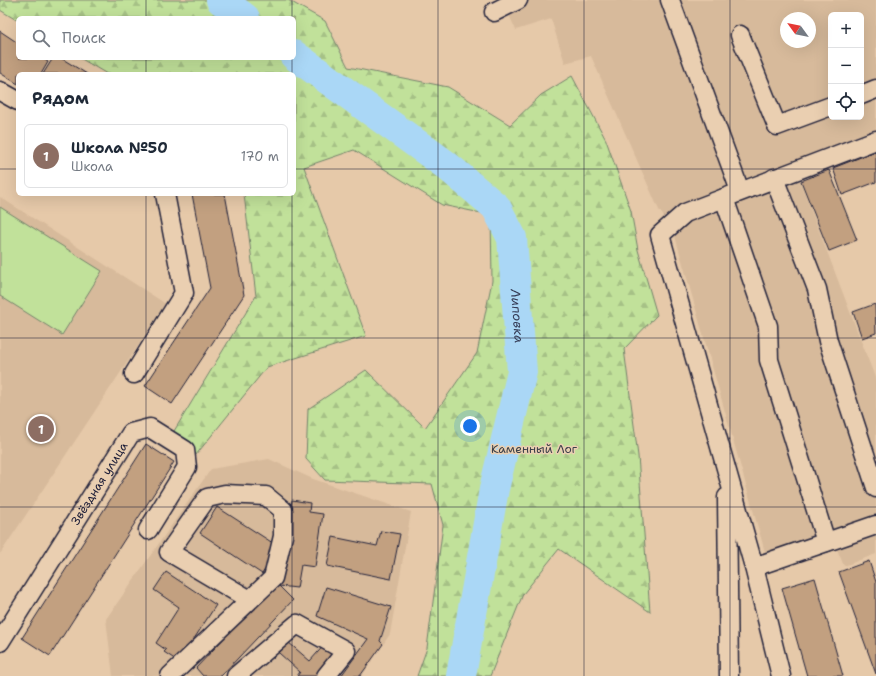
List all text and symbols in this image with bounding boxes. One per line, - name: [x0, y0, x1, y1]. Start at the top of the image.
- north arrow: [780, 12, 816, 48]
- map controls: [828, 12, 864, 120]
- button: +: [828, 12, 864, 48]
- search box: [16, 16, 296, 60]
- icon: search: [30, 27, 52, 49]
- text: Поиск: [62, 28, 106, 48]
- button: −: [828, 48, 864, 84]
- button: locate: [828, 84, 864, 120]
- text: Рядом: [32, 87, 89, 109]
- text: Школа №50: [71, 138, 168, 158]
- text: 1: [43, 148, 49, 165]
- text: 170 m: [241, 148, 279, 165]
- text: Школа: [71, 158, 113, 175]
- water label: Липовка: [507, 287, 528, 344]
- pin: 1: [28, 414, 54, 444]
- your location: [460, 416, 480, 436]
- street label: Звёздная улица: [67, 439, 132, 528]
- park label: Каменный Лог: [491, 441, 578, 457]

